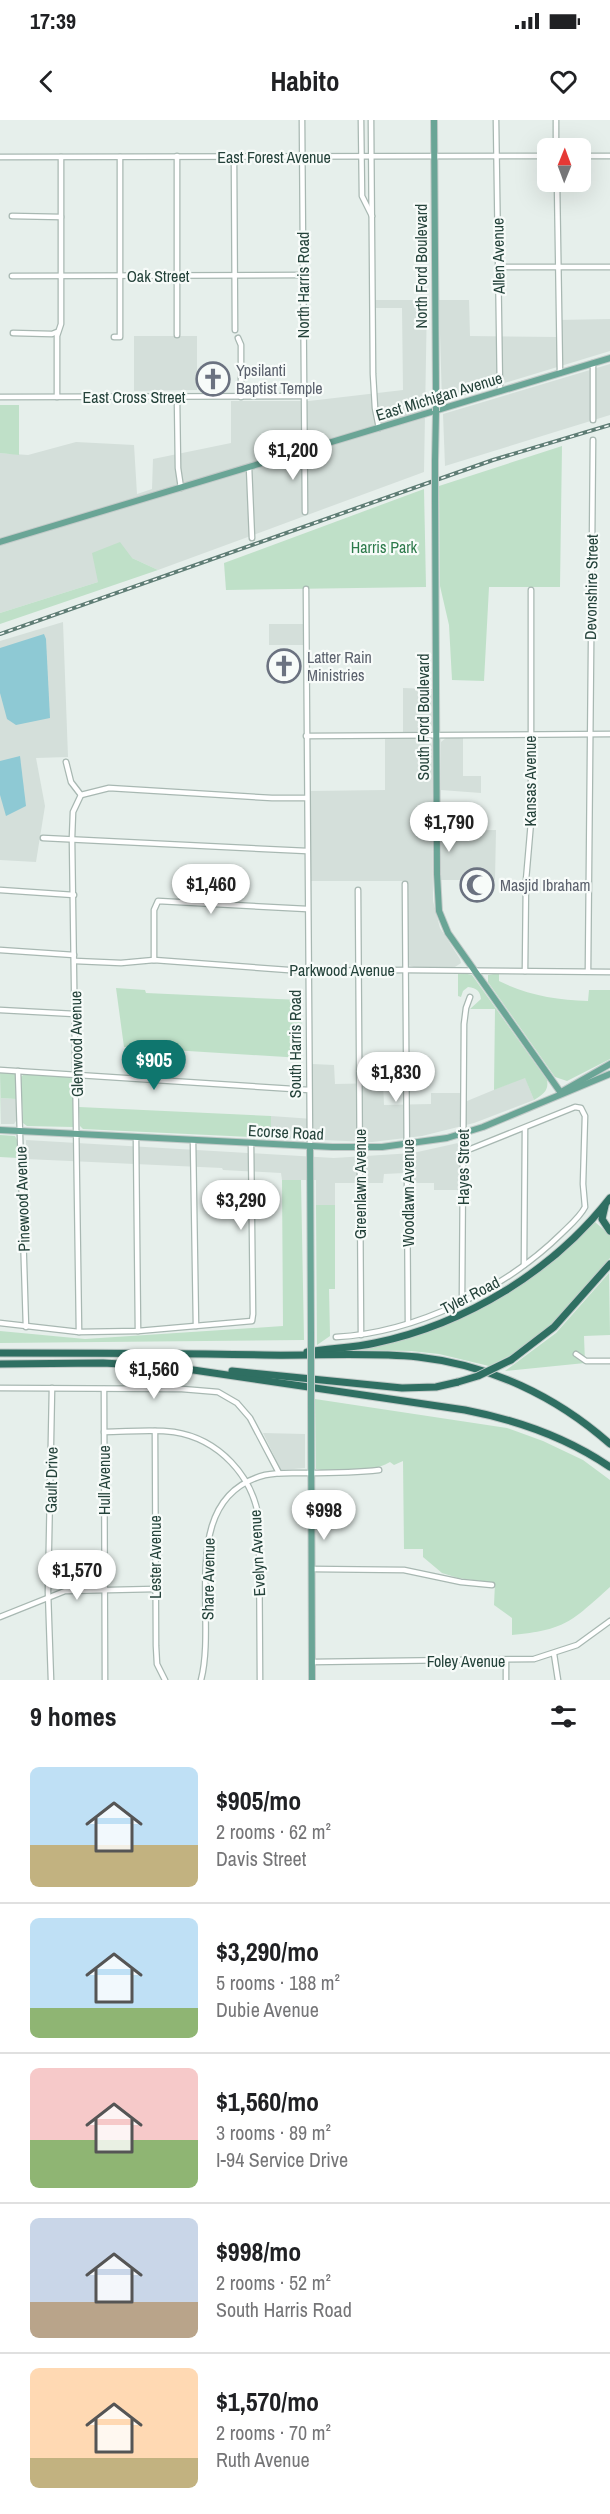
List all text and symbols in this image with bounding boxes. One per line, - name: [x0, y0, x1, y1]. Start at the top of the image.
- text: 17:39: [30, 6, 76, 36]
- text: Habito: [271, 63, 339, 99]
- icon: back: [30, 65, 63, 98]
- icon: heart: [547, 65, 580, 98]
- north arrow: [537, 138, 591, 192]
- map controls: [537, 138, 591, 192]
- street label: East Forest Avenue: [217, 146, 331, 168]
- street label: North Ford Boulevard: [410, 204, 432, 328]
- street label: Allen Avenue: [486, 218, 510, 295]
- street label: North Harris Road: [292, 232, 314, 338]
- street label: Oak Street: [127, 265, 190, 287]
- place label: Ypsilanti Baptist Temple: [236, 359, 323, 399]
- church icon: Ypsilanti Baptist Temple: [195, 361, 231, 397]
- street label: East Michigan Avenue: [373, 366, 505, 426]
- street label: East Cross Street: [83, 386, 186, 408]
- pin: $1,200: [244, 430, 342, 481]
- text: $1,200: [268, 436, 318, 463]
- street label: Devonshire Street: [579, 534, 603, 640]
- park label: Harris Park: [351, 536, 418, 558]
- place label: Latter Rain Ministries: [307, 646, 372, 686]
- church icon: Latter Rain Ministries: [266, 648, 302, 684]
- street label: South Ford Boulevard: [412, 654, 434, 781]
- street label: Kansas Avenue: [519, 736, 541, 826]
- pin: $1,790: [400, 802, 498, 853]
- text: $1,790: [424, 808, 474, 835]
- pin: $1,460: [162, 864, 260, 915]
- mosque icon: Masjid Ibraham: [459, 867, 495, 903]
- text: $1,460: [186, 870, 236, 897]
- place label: Masjid Ibraham: [500, 874, 590, 896]
- street label: Parkwood Avenue: [289, 959, 395, 981]
- street label: South Harris Road: [284, 990, 306, 1098]
- street label: Glenwood Avenue: [64, 991, 88, 1097]
- pin: $905: [118, 1040, 190, 1091]
- text: $905: [136, 1046, 172, 1073]
- pin: $1,830: [347, 1052, 445, 1103]
- text: $1,830: [371, 1058, 421, 1085]
- street label: Ecorse Road: [248, 1119, 324, 1145]
- street label: Greenlawn Avenue: [349, 1129, 371, 1239]
- street label: Hayes Street: [452, 1129, 474, 1205]
- street label: Woodlawn Avenue: [397, 1139, 419, 1247]
- street label: Pinewood Avenue: [9, 1146, 35, 1252]
- pin: $3,290: [192, 1180, 290, 1231]
- text: $3,290: [216, 1186, 266, 1213]
- street label: Tyler Road: [437, 1271, 503, 1319]
- pin: $1,560: [105, 1349, 203, 1400]
- text: $1,560: [129, 1355, 179, 1382]
- street label: Hull Avenue: [93, 1445, 115, 1515]
- street label: Gault Drive: [39, 1447, 63, 1513]
- pin: $998: [288, 1490, 360, 1541]
- text: $998: [306, 1496, 342, 1523]
- street label: Evelyn Avenue: [244, 1509, 270, 1597]
- street label: Lester Avenue: [144, 1515, 166, 1599]
- street label: Share Avenue: [196, 1538, 220, 1620]
- pin: $1,570: [28, 1550, 126, 1601]
- text: $1,570: [52, 1556, 102, 1583]
- street label: Foley Avenue: [427, 1650, 505, 1672]
- text: 9 homes: [30, 1699, 117, 1734]
- icon: filters: [547, 1700, 580, 1733]
- text: $905/mo: [216, 1783, 301, 1818]
- icon: home: [78, 1791, 150, 1863]
- text: 2 rooms · 62 m²: [216, 1818, 331, 1845]
- text: Davis Street: [216, 1845, 306, 1872]
- text: $3,290/mo: [216, 1934, 319, 1969]
- icon: home: [78, 1942, 150, 2014]
- text: 5 rooms · 188 m²: [216, 1969, 340, 1996]
- text: Dubie Avenue: [216, 1996, 319, 2023]
- text: $1,560/mo: [216, 2084, 319, 2119]
- icon: home: [78, 2092, 150, 2164]
- text: 3 rooms · 89 m²: [216, 2119, 331, 2146]
- text: I-94 Service Drive: [216, 2146, 348, 2173]
- text: $998/mo: [216, 2234, 301, 2269]
- icon: home: [78, 2242, 150, 2314]
- text: 2 rooms · 52 m²: [216, 2269, 331, 2296]
- text: South Harris Road: [216, 2296, 352, 2323]
- text: $1,570/mo: [216, 2384, 319, 2419]
- icon: home: [78, 2392, 150, 2464]
- text: 2 rooms · 70 m²: [216, 2419, 331, 2446]
- text: Ruth Avenue: [216, 2446, 310, 2473]

